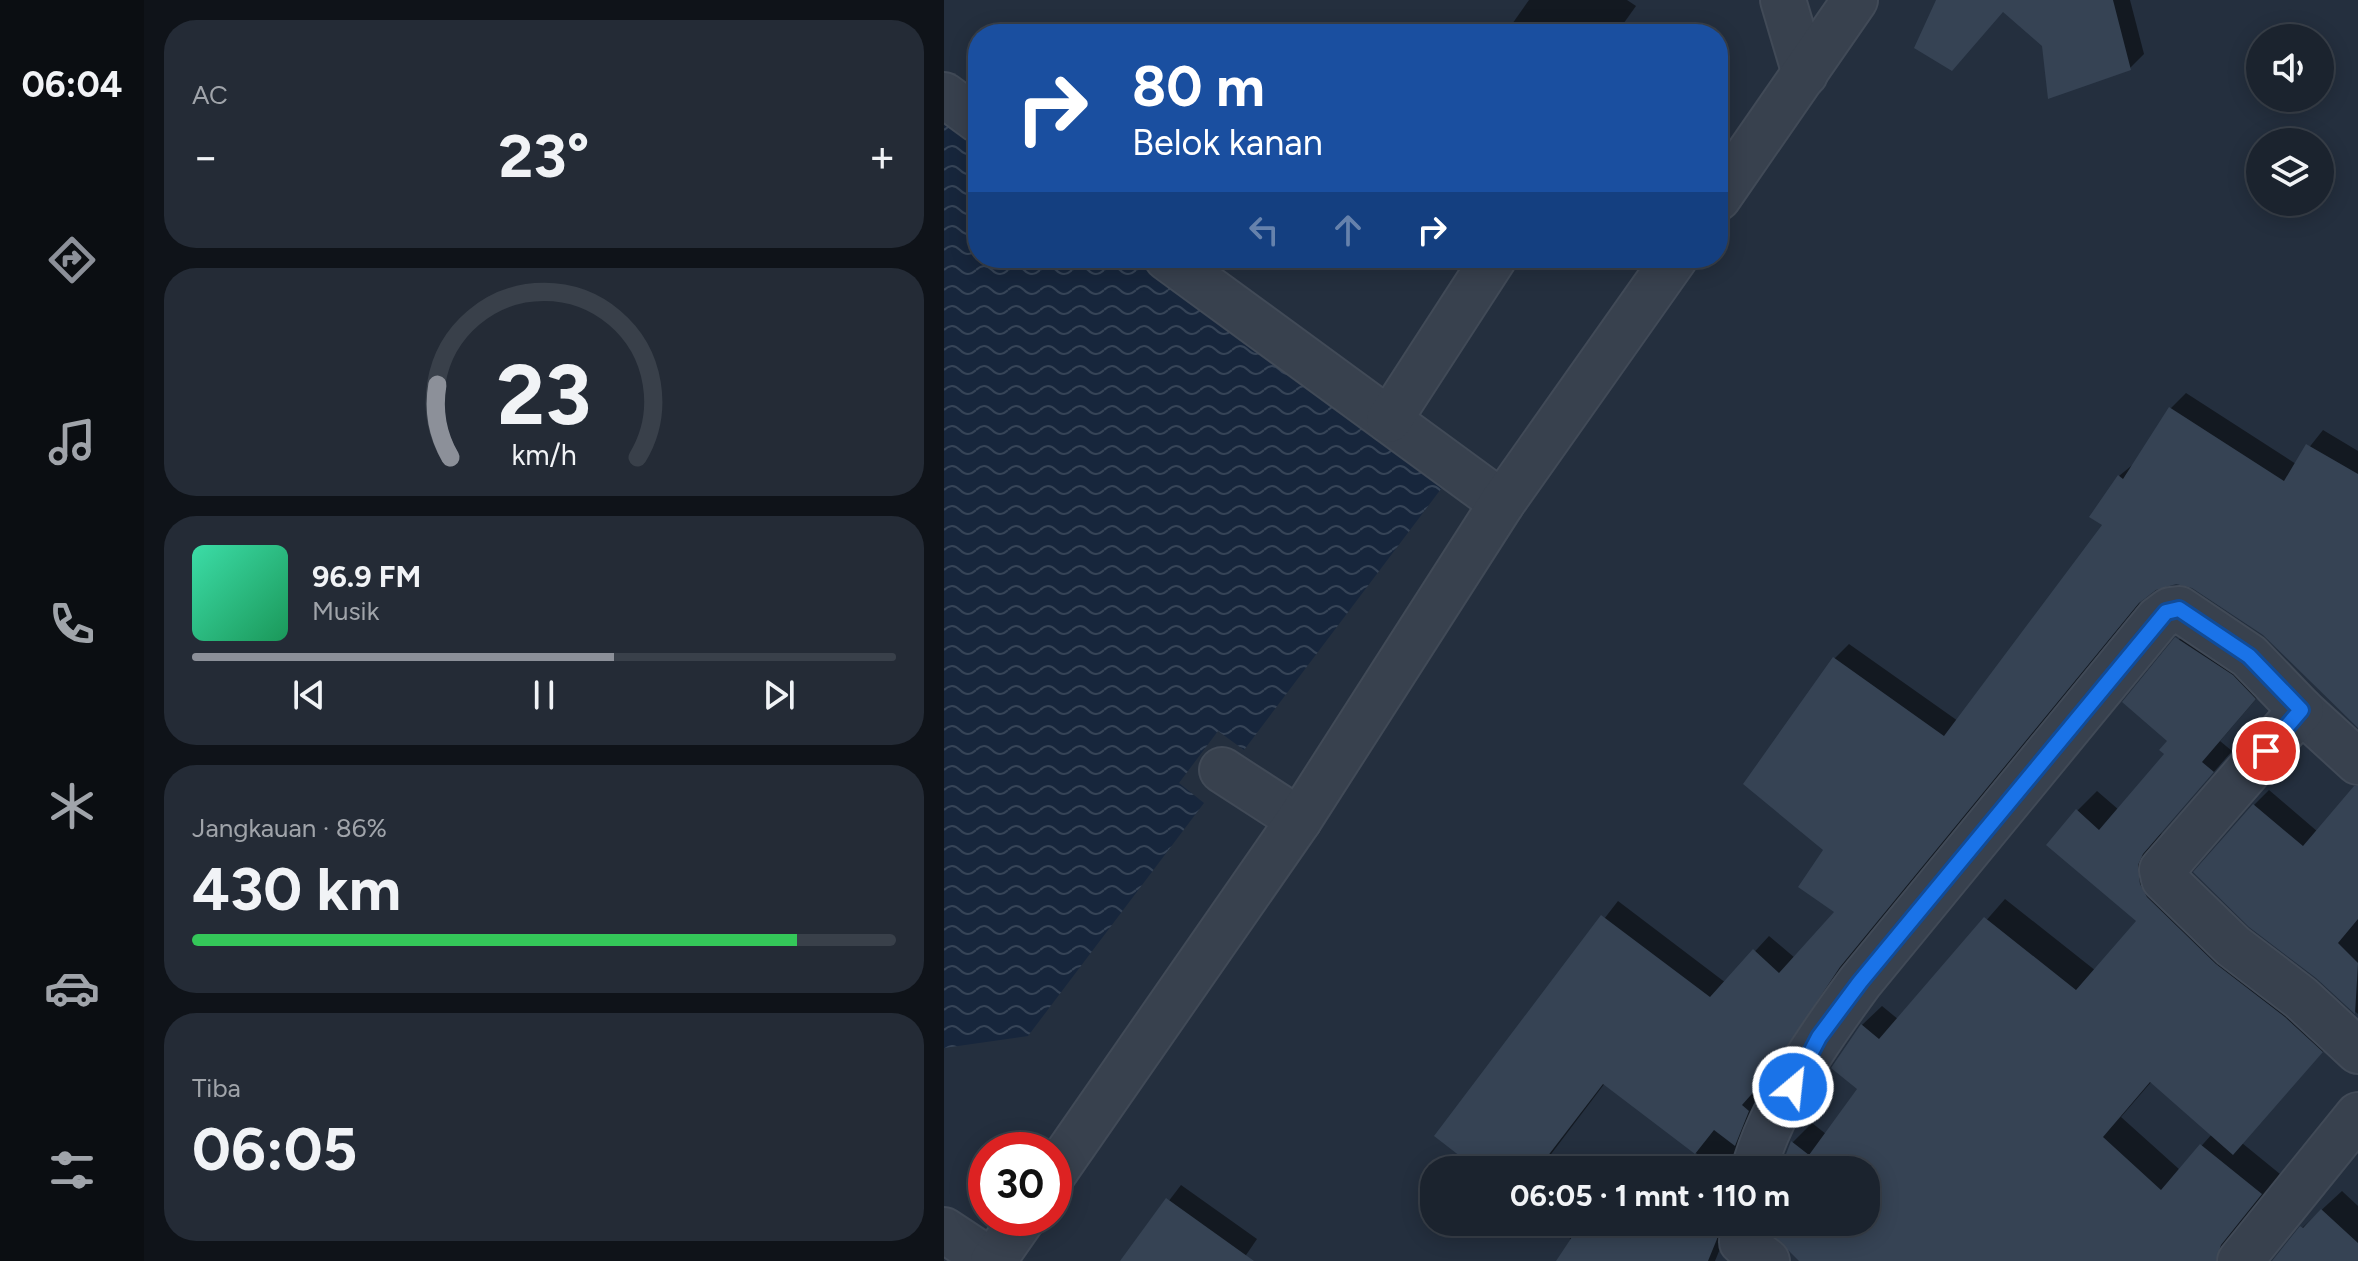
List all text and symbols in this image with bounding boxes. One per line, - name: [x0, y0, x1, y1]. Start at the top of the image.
- map controls: [2246, 24, 2334, 216]
- button: sound: [2246, 24, 2334, 112]
- text: 80 m: [1132, 53, 1265, 120]
- icon: right: [1000, 56, 1104, 160]
- text: 06:04: [21, 63, 123, 106]
- text: AC: [192, 79, 228, 111]
- text: 23°: [499, 120, 589, 192]
- text: Belok kanan: [1132, 121, 1323, 164]
- button: layers: [2246, 128, 2334, 216]
- text: −: [192, 130, 219, 183]
- text: +: [869, 130, 896, 183]
- icon: left: [1242, 208, 1286, 252]
- icon: ahead: [1326, 208, 1370, 252]
- icon: right: [1410, 208, 1454, 252]
- icon: directions: [44, 232, 100, 288]
- text: 23: [497, 345, 591, 445]
- icon: music: [44, 414, 100, 470]
- text: km/h: [511, 438, 577, 472]
- text: 96.9 FM: [312, 558, 421, 595]
- text: Musik: [312, 595, 379, 627]
- icon: phone: [44, 596, 100, 652]
- icon: previous: [287, 673, 331, 717]
- icon: pause: [522, 673, 566, 717]
- icon: next: [757, 673, 801, 717]
- pin: [2232, 717, 2300, 785]
- icon: arrive: [2244, 729, 2288, 773]
- icon: climate: [44, 778, 100, 834]
- text: Jangkauan · 86%: [192, 812, 387, 844]
- text: 430 km: [192, 853, 401, 925]
- icon: car: [44, 960, 100, 1016]
- position arrow: [1751, 1045, 1835, 1129]
- text: Tiba: [192, 1072, 241, 1104]
- text: 06:05: [192, 1113, 357, 1185]
- speed limit sign: 30: [968, 1132, 1072, 1236]
- icon: filters: [44, 1142, 100, 1198]
- text: 06:05 · 1 mnt · 110 m: [1510, 1177, 1790, 1214]

